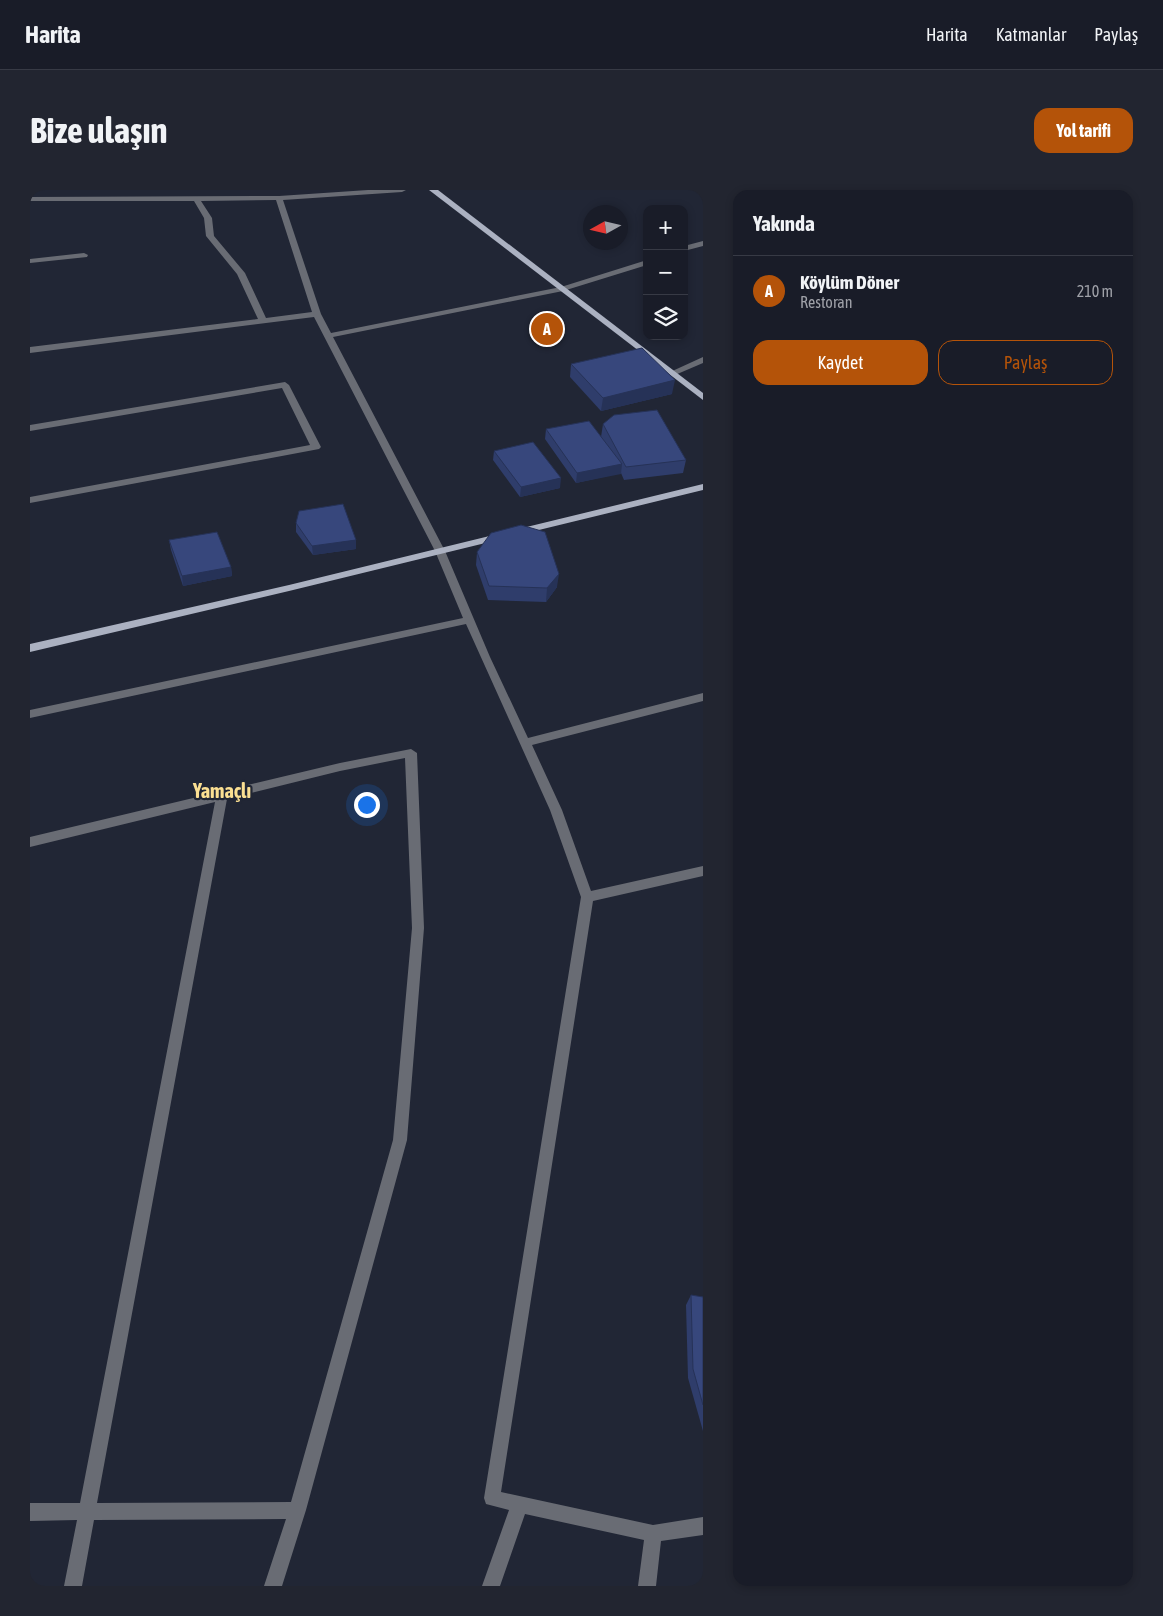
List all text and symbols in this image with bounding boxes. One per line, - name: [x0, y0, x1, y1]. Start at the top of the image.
- text: Harita: [25, 21, 81, 48]
- text: Harita: [926, 24, 968, 45]
- text: Katmanlar: [996, 24, 1066, 45]
- text: Paylaş: [1094, 24, 1138, 45]
- button: Yol tarifi: [1034, 108, 1133, 153]
- text: Bize ulaşın: [30, 110, 167, 150]
- north arrow: [583, 205, 628, 250]
- map controls: [643, 205, 688, 340]
- button: +: [643, 205, 688, 250]
- text: Yakında: [753, 211, 815, 235]
- button: −: [643, 250, 688, 295]
- text: Köylüm Döner: [800, 271, 899, 293]
- text: A: [765, 282, 773, 300]
- text: 210 m: [1077, 282, 1113, 300]
- text: Restoran: [800, 293, 852, 311]
- button: layers: [643, 295, 688, 340]
- pin: A: [531, 310, 563, 348]
- button: Kaydet: [753, 340, 928, 385]
- button: Paylaş: [938, 340, 1113, 385]
- district label: Yamaçlı: [192, 779, 251, 802]
- your location: [354, 792, 380, 818]

